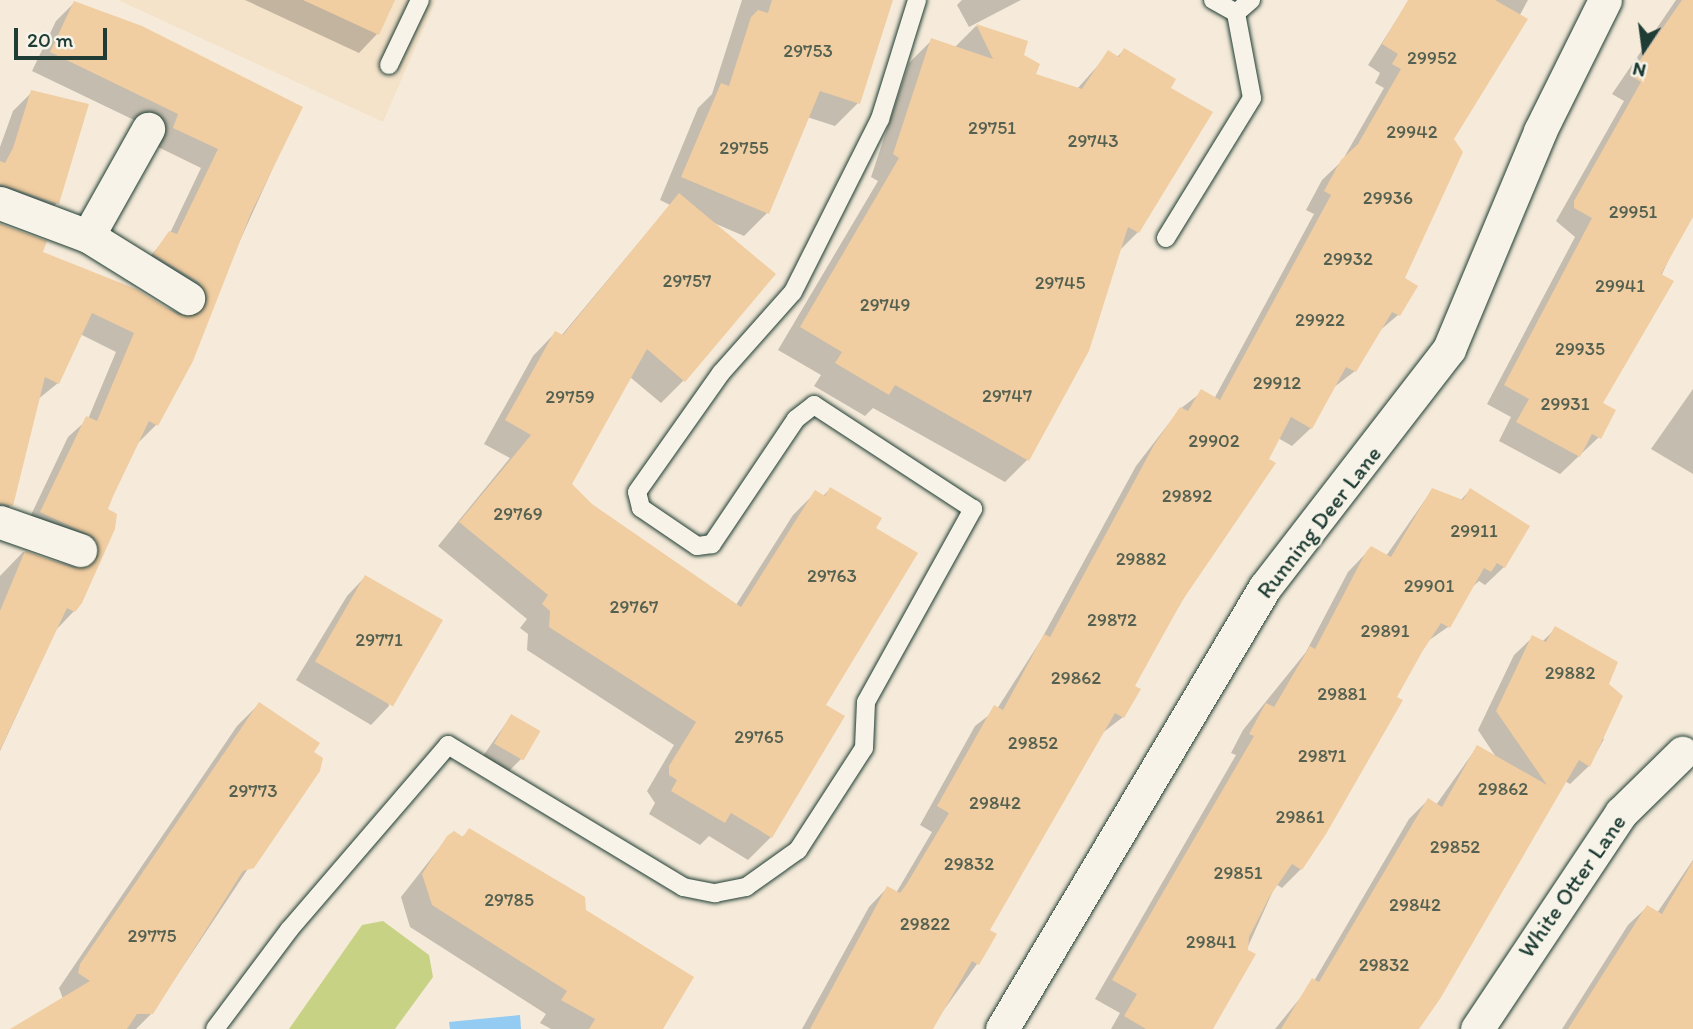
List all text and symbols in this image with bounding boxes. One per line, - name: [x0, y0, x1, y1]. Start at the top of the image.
- scale bar: [18, 14, 110, 58]
- north arrow: [1609, 14, 1679, 84]
- text: 20 m: [27, 27, 73, 52]
- house number: 29753: [783, 40, 833, 62]
- house number: 29952: [1407, 47, 1457, 69]
- text: N: [1630, 57, 1648, 83]
- house number: 29751: [968, 117, 1016, 139]
- house number: 29942: [1386, 121, 1438, 143]
- house number: 29743: [1067, 130, 1119, 152]
- house number: 29755: [719, 137, 769, 159]
- house number: 29936: [1363, 187, 1413, 209]
- house number: 29951: [1609, 201, 1657, 223]
- house number: 29932: [1323, 248, 1373, 270]
- house number: 29757: [663, 270, 711, 292]
- house number: 29745: [1035, 272, 1085, 294]
- house number: 29941: [1595, 275, 1645, 297]
- house number: 29749: [860, 294, 910, 316]
- house number: 29922: [1295, 309, 1345, 331]
- house number: 29935: [1555, 338, 1605, 360]
- house number: 29912: [1253, 372, 1301, 394]
- house number: 29747: [982, 385, 1032, 407]
- house number: 29759: [545, 386, 595, 408]
- house number: 29931: [1540, 393, 1590, 415]
- house number: 29902: [1188, 430, 1240, 452]
- street label: Running Deer Lane: [1251, 440, 1387, 604]
- house number: 29892: [1162, 485, 1212, 507]
- house number: 29769: [493, 503, 543, 525]
- house number: 29911: [1450, 520, 1498, 542]
- house number: 29882: [1116, 548, 1166, 570]
- house number: 29763: [807, 565, 857, 587]
- house number: 29901: [1404, 575, 1454, 597]
- house number: 29767: [610, 596, 658, 618]
- house number: 29872: [1087, 609, 1137, 631]
- house number: 29891: [1360, 620, 1410, 642]
- house number: 29771: [355, 629, 403, 651]
- house number: 29882: [1545, 662, 1595, 684]
- house number: 29862: [1051, 667, 1101, 689]
- house number: 29881: [1317, 683, 1367, 705]
- house number: 29765: [734, 726, 784, 748]
- house number: 29852: [1008, 732, 1058, 754]
- house number: 29871: [1298, 745, 1346, 767]
- house number: 29862: [1478, 778, 1528, 800]
- house number: 29773: [228, 780, 278, 802]
- house number: 29842: [969, 792, 1021, 814]
- house number: 29861: [1275, 806, 1325, 828]
- street label: White Otter Lane: [1512, 809, 1632, 963]
- house number: 29852: [1430, 836, 1480, 858]
- house number: 29832: [944, 853, 994, 875]
- house number: 29851: [1213, 862, 1263, 884]
- house number: 29785: [484, 889, 534, 911]
- house number: 29842: [1389, 894, 1441, 916]
- house number: 29822: [900, 913, 950, 935]
- house number: 29775: [128, 925, 176, 947]
- house number: 29841: [1186, 931, 1236, 953]
- house number: 29832: [1359, 954, 1409, 976]

